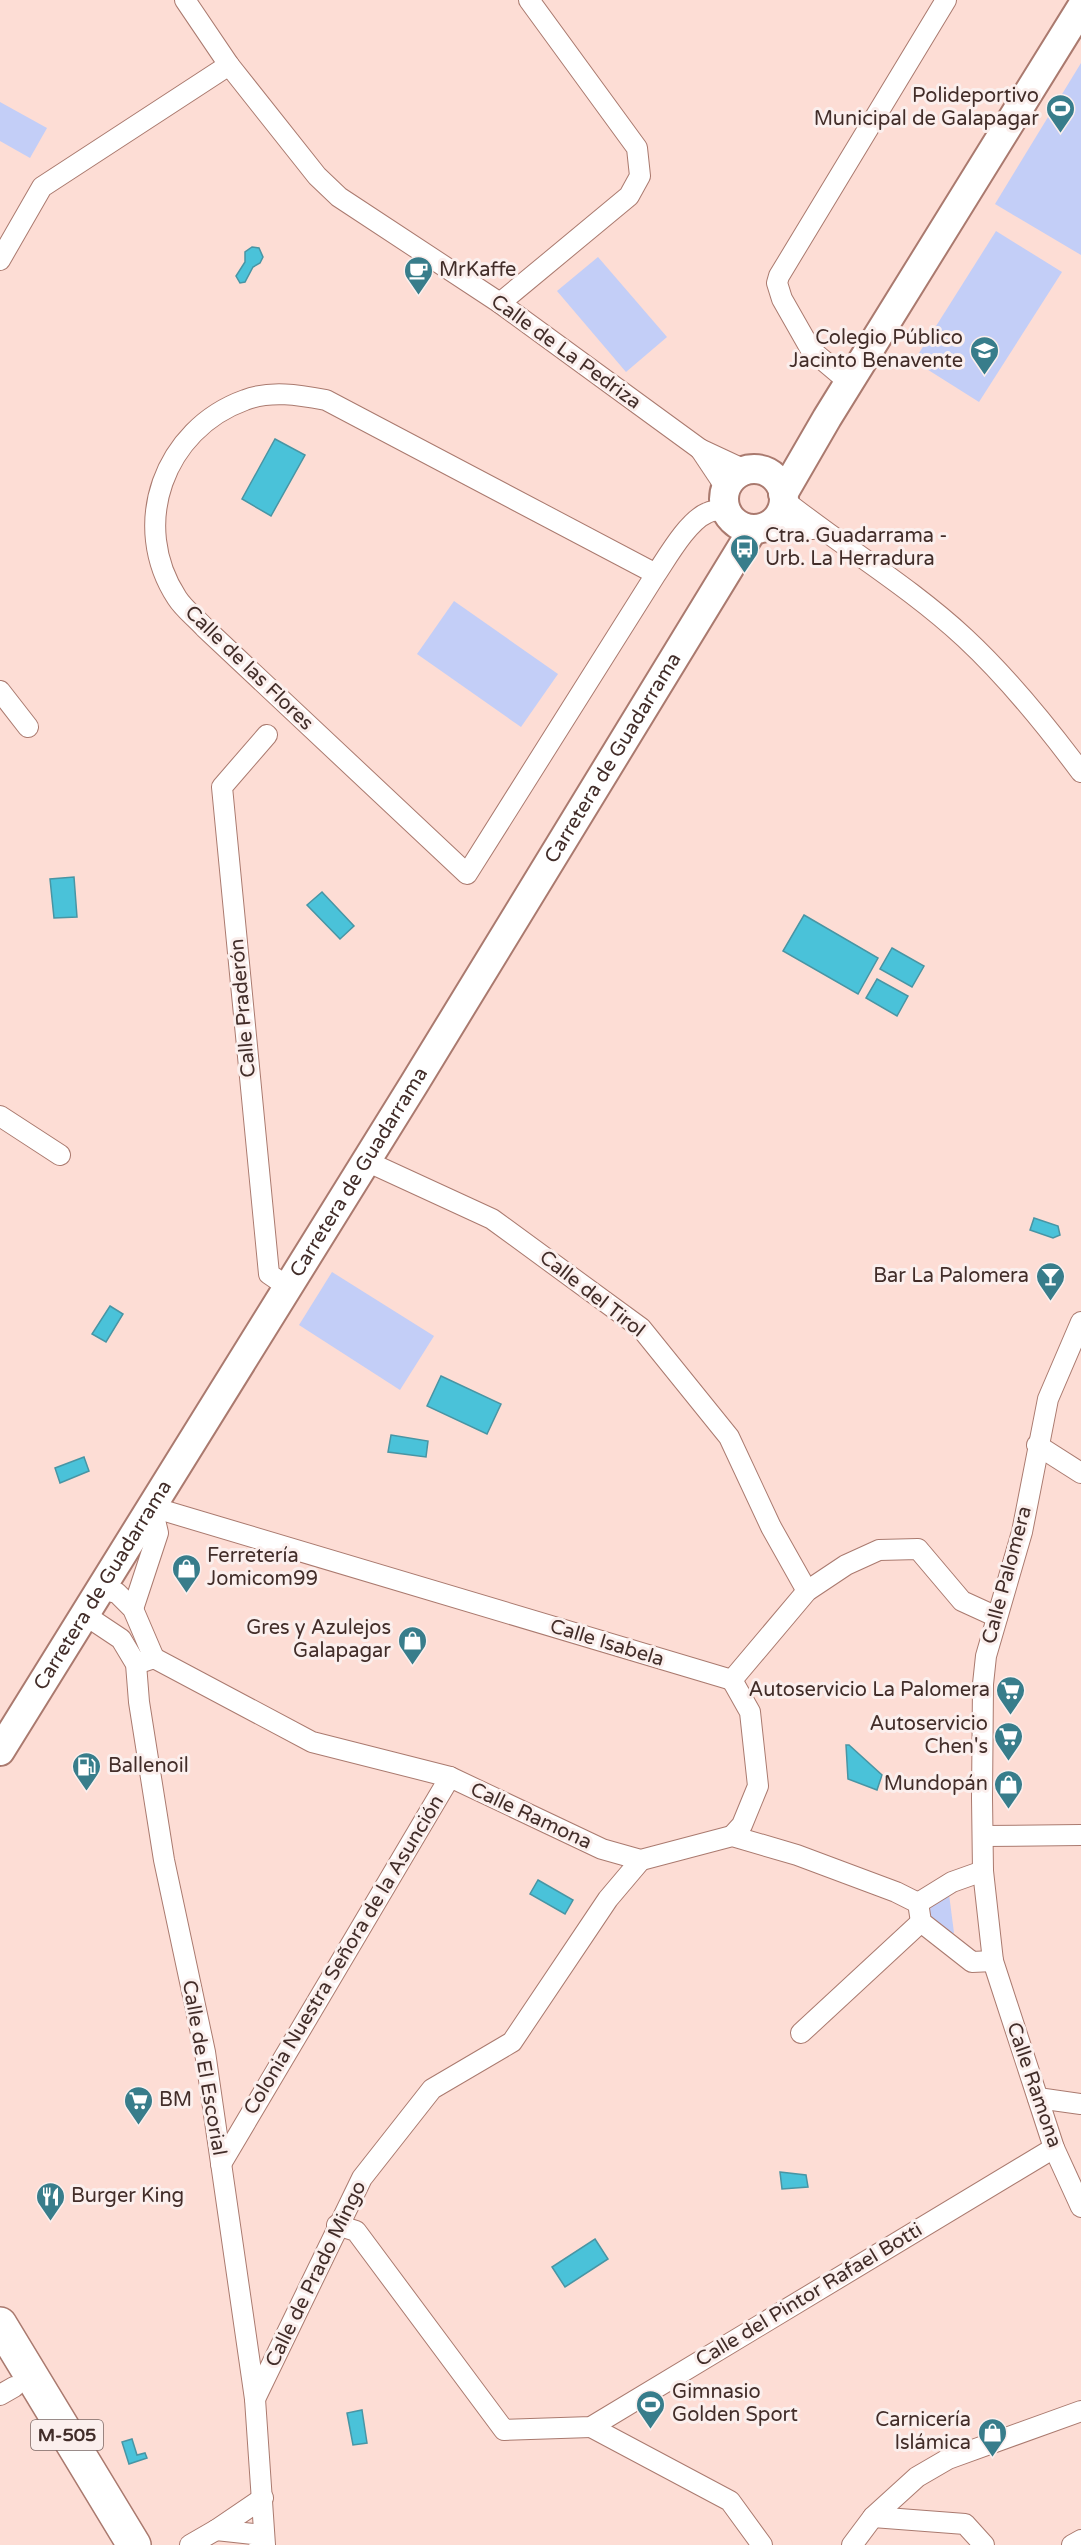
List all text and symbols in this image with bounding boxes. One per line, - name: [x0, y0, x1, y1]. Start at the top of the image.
- place label: Polideportivo Municipal de Galapagar: [814, 84, 1039, 131]
- sports icon: Polideportivo Municipal de Galapagar: [1044, 92, 1076, 134]
- cafe icon: MrKaffe: [402, 254, 434, 296]
- place label: MrKaffe: [439, 258, 516, 282]
- street label: Calle de La Pedriza: [486, 289, 646, 415]
- place label: Colegio Público Jacinto Benavente: [789, 326, 963, 373]
- school or university icon: Colegio Público Jacinto Benavente: [968, 334, 1000, 376]
- place label: Ctra. Guadarrama - Urb. La Herradura: [765, 524, 947, 571]
- bus stop icon: Ctra. Guadarrama - Urb. La Herradura: [728, 532, 760, 574]
- street label: Calle de las Flores: [180, 601, 318, 735]
- street label: Carretera de Guadarrama: [540, 648, 686, 868]
- street label: Calle Praderón: [225, 937, 261, 1079]
- street label: Carretera de Guadarrama: [285, 1063, 433, 1282]
- street label: Calle del Tirol: [534, 1245, 650, 1343]
- bar icon: Bar La Palomera: [1034, 1260, 1066, 1302]
- place label: Bar La Palomera: [873, 1264, 1029, 1288]
- street label: Carretera de Guadarrama: [29, 1476, 177, 1695]
- street label: Calle Palomera: [977, 1504, 1037, 1646]
- place label: Ferretería Jomicom99: [207, 1544, 318, 1591]
- shop icon: Ferretería Jomicom99: [170, 1552, 202, 1594]
- street label: Calle Isabela: [547, 1614, 667, 1672]
- place label: Gres y Azulejos Galapagar: [246, 1616, 391, 1663]
- shop icon: Gres y Azulejos Galapagar: [396, 1624, 428, 1666]
- supermarket icon: Autoservicio La Palomera: [995, 1674, 1027, 1716]
- place label: Autoservicio La Palomera: [749, 1678, 990, 1702]
- place label: Autoservicio Chen's: [870, 1712, 988, 1759]
- supermarket icon: Autoservicio Chen's: [993, 1720, 1025, 1762]
- fuel station icon: Ballenoil: [71, 1750, 103, 1792]
- place label: Ballenoil: [108, 1754, 189, 1778]
- shop icon: Mundopán: [993, 1768, 1025, 1810]
- place label: Mundopán: [884, 1772, 988, 1796]
- street label: Calle Ramona: [467, 1777, 595, 1855]
- street label: Colonia Nuestra Señora de la Asunción: [239, 1791, 449, 2119]
- street label: Calle de El Escorial: [177, 1978, 231, 2158]
- street label: Calle Ramona: [1001, 2019, 1067, 2151]
- supermarket icon: BM: [122, 2084, 154, 2126]
- place label: BM: [159, 2088, 192, 2112]
- street label: Calle de Prado Mingo: [261, 2177, 371, 2371]
- restaurant icon: Burger King: [34, 2180, 66, 2222]
- place label: Burger King: [71, 2184, 184, 2208]
- street label: Calle del Pintor Rafael Botti: [691, 2218, 927, 2372]
- place label: Gimnasio Golden Sport: [672, 2380, 798, 2427]
- sports icon: Gimnasio Golden Sport: [635, 2388, 667, 2430]
- place label: Carnicería Islámica: [875, 2408, 971, 2455]
- shop icon: Carnicería Islámica: [976, 2416, 1008, 2458]
- road number: M-505: [31, 2420, 103, 2450]

